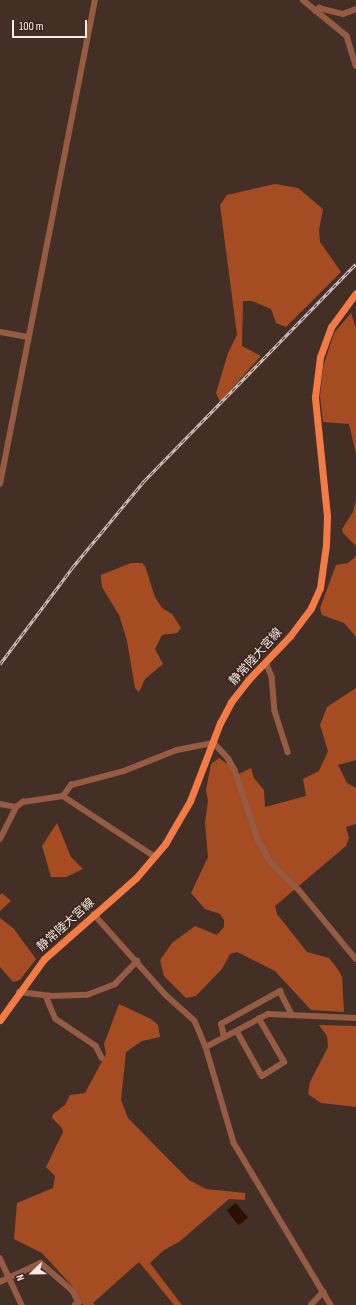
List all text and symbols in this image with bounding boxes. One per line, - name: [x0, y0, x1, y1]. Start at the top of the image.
- scale bar: [14, 12, 89, 38]
- text: 100 m: [19, 19, 44, 34]
- street label: 静常陸大宮線: [227, 625, 285, 689]
- street label: 静常陸大宮線: [34, 896, 98, 954]
- north arrow: [12, 1253, 52, 1293]
- text: N: [13, 1273, 28, 1283]

